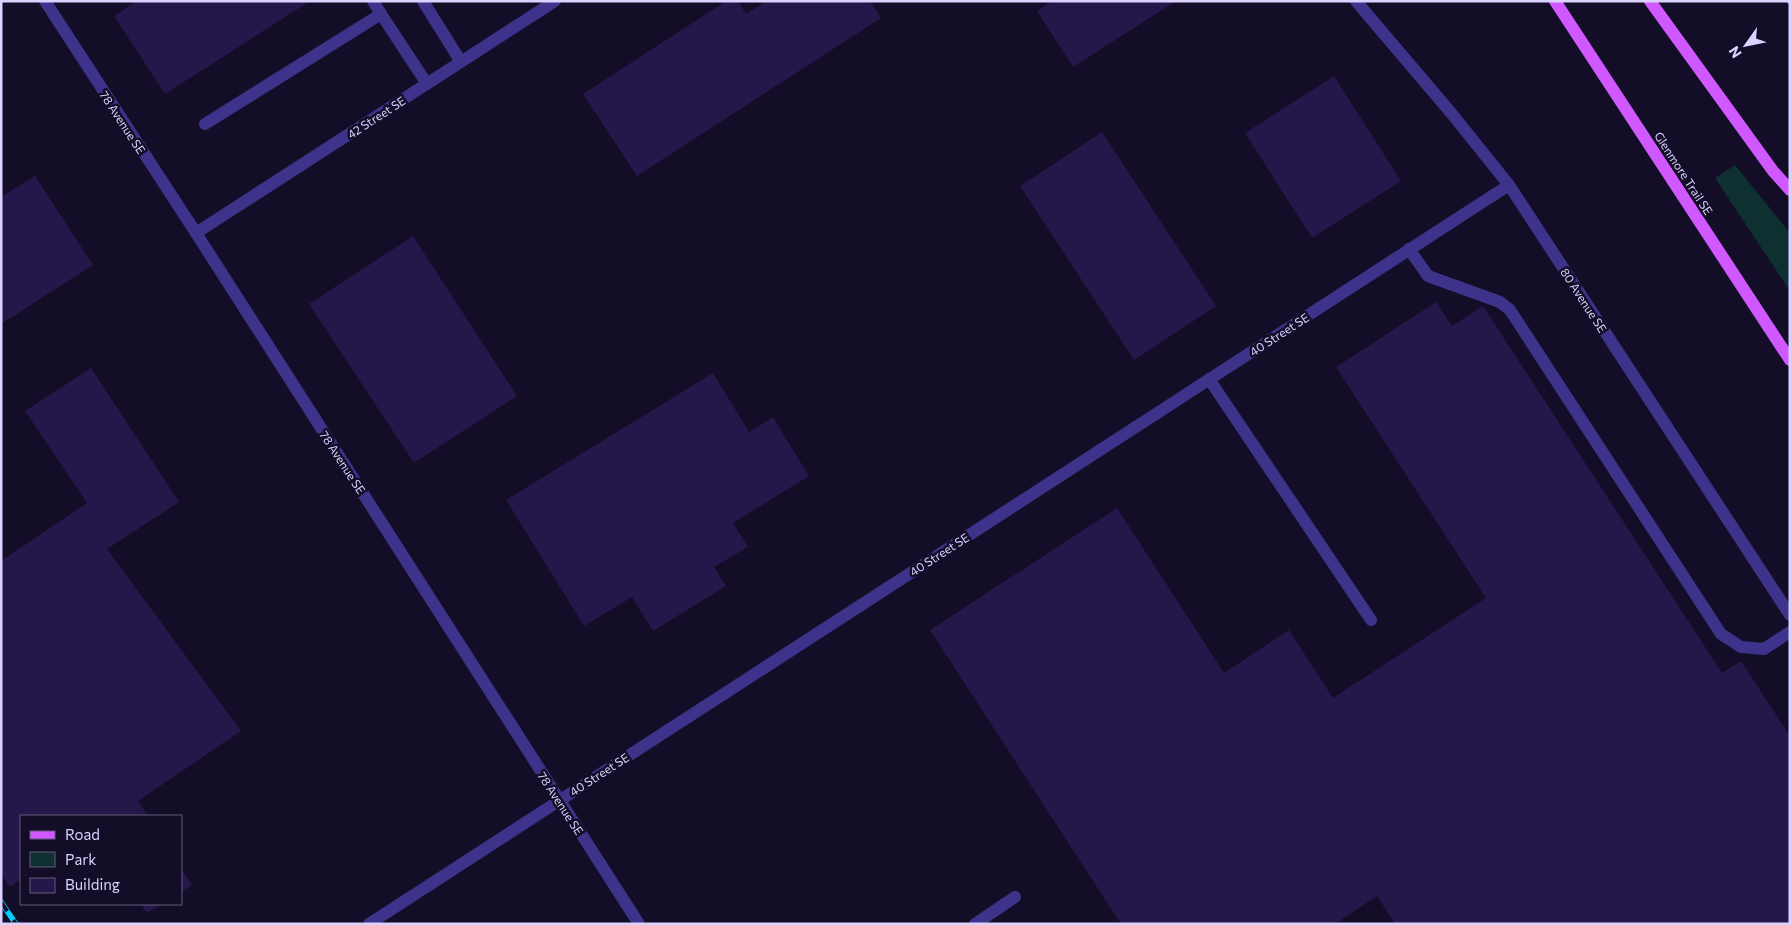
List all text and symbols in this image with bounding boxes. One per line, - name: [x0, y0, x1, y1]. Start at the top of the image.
- north arrow: [1721, 20, 1771, 70]
- text: N: [1725, 43, 1745, 61]
- street label: 78 Avenue SE: [97, 88, 149, 156]
- street label: 42 Street SE: [344, 93, 408, 141]
- street label: Glenmore Trail SE: [1652, 129, 1716, 217]
- street label: 80 Avenue SE: [1558, 265, 1610, 335]
- street label: 40 Street SE: [1247, 310, 1311, 358]
- street label: 78 Avenue SE: [317, 428, 369, 496]
- street label: 40 Street SE: [907, 530, 971, 578]
- street label: 40 Street SE: [567, 750, 631, 798]
- street label: 78 Avenue SE: [535, 769, 587, 837]
- legend: [20, 815, 182, 905]
- text: Road: [65, 825, 100, 843]
- text: Park: [65, 850, 96, 868]
- text: Building: [65, 875, 120, 893]

